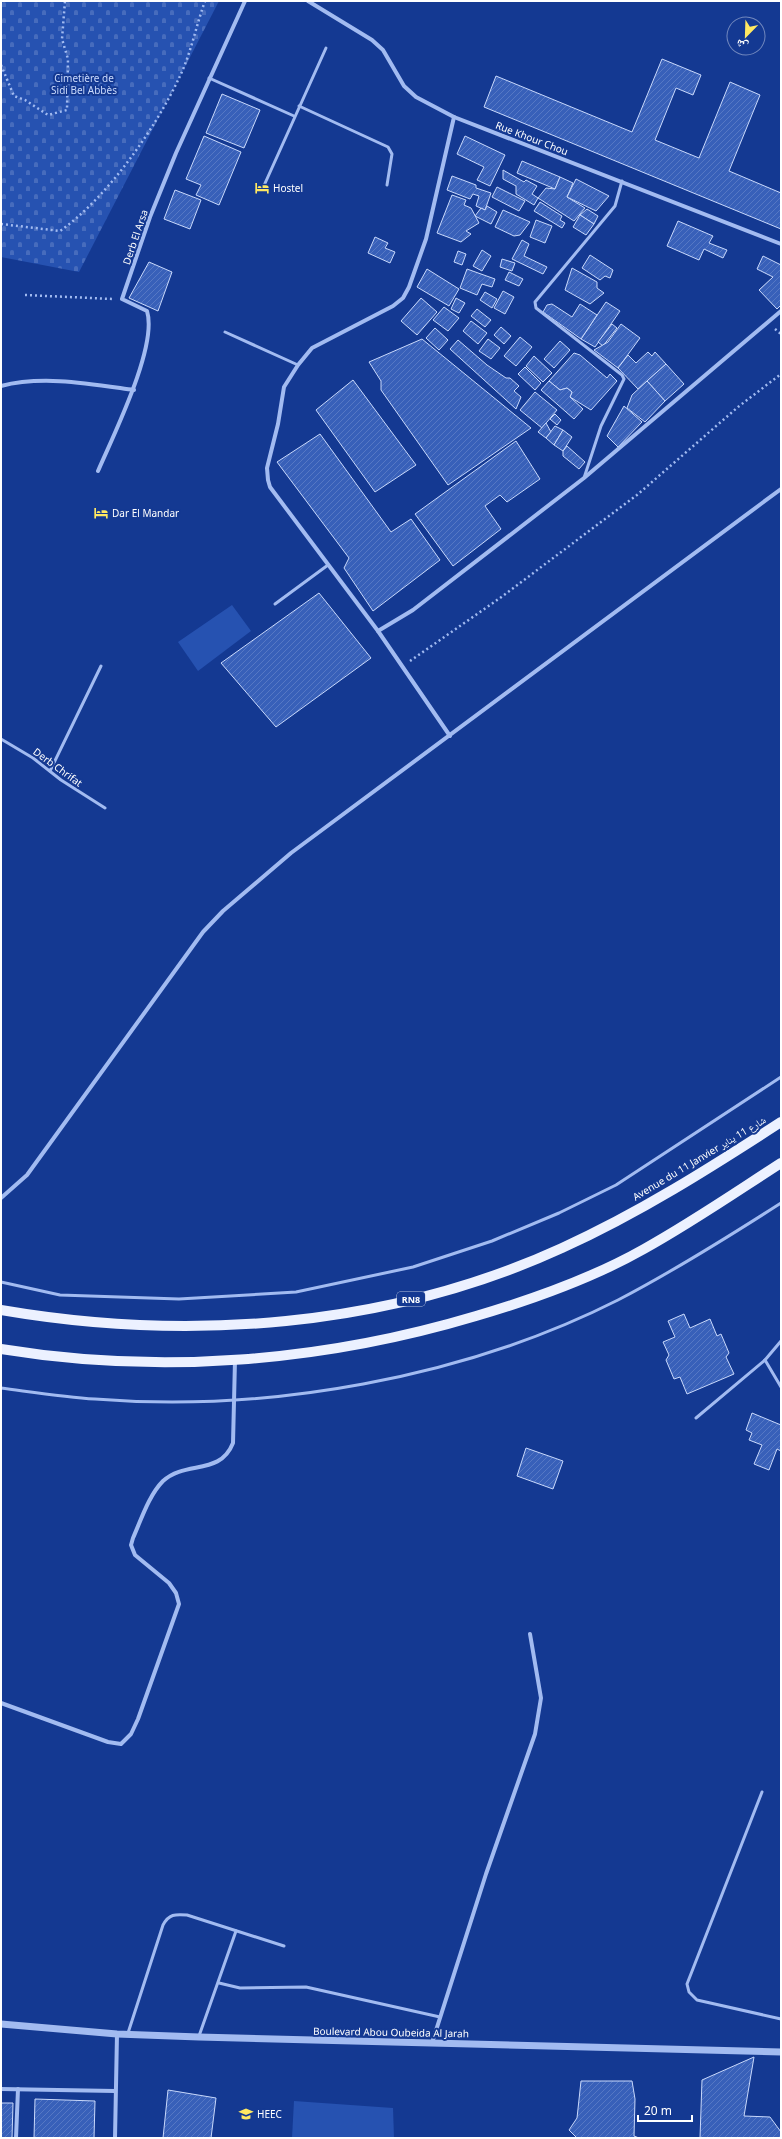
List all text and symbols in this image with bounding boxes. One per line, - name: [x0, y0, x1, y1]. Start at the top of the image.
- north arrow: [726, 16, 766, 56]
- text: ش: [733, 35, 751, 55]
- park label: Cimetière de Sidi Bel Abbès: [51, 71, 117, 97]
- street label: Rue Khour Chou: [494, 118, 570, 158]
- hotel icon: Hostel: [254, 180, 270, 196]
- place label: Hostel: [273, 181, 303, 195]
- street label: Derb El Arsa: [119, 208, 151, 266]
- hotel icon: Dar El Mandar: [93, 505, 109, 521]
- place label: Dar El Mandar: [112, 506, 179, 520]
- street label: Derb Chrifat: [31, 744, 86, 790]
- street label: Avenue du 11 Janvier شارع 11 يناير: [630, 1112, 769, 1203]
- road number: RN8: [397, 1292, 425, 1306]
- street label: Boulevard Abou Oubeida Al Jarah: [313, 2024, 469, 2040]
- scale bar: [638, 2097, 692, 2123]
- text: 20 m: [644, 2102, 672, 2119]
- school or university icon: HEEC: [238, 2106, 254, 2122]
- place label: HEEC: [257, 2107, 283, 2121]

